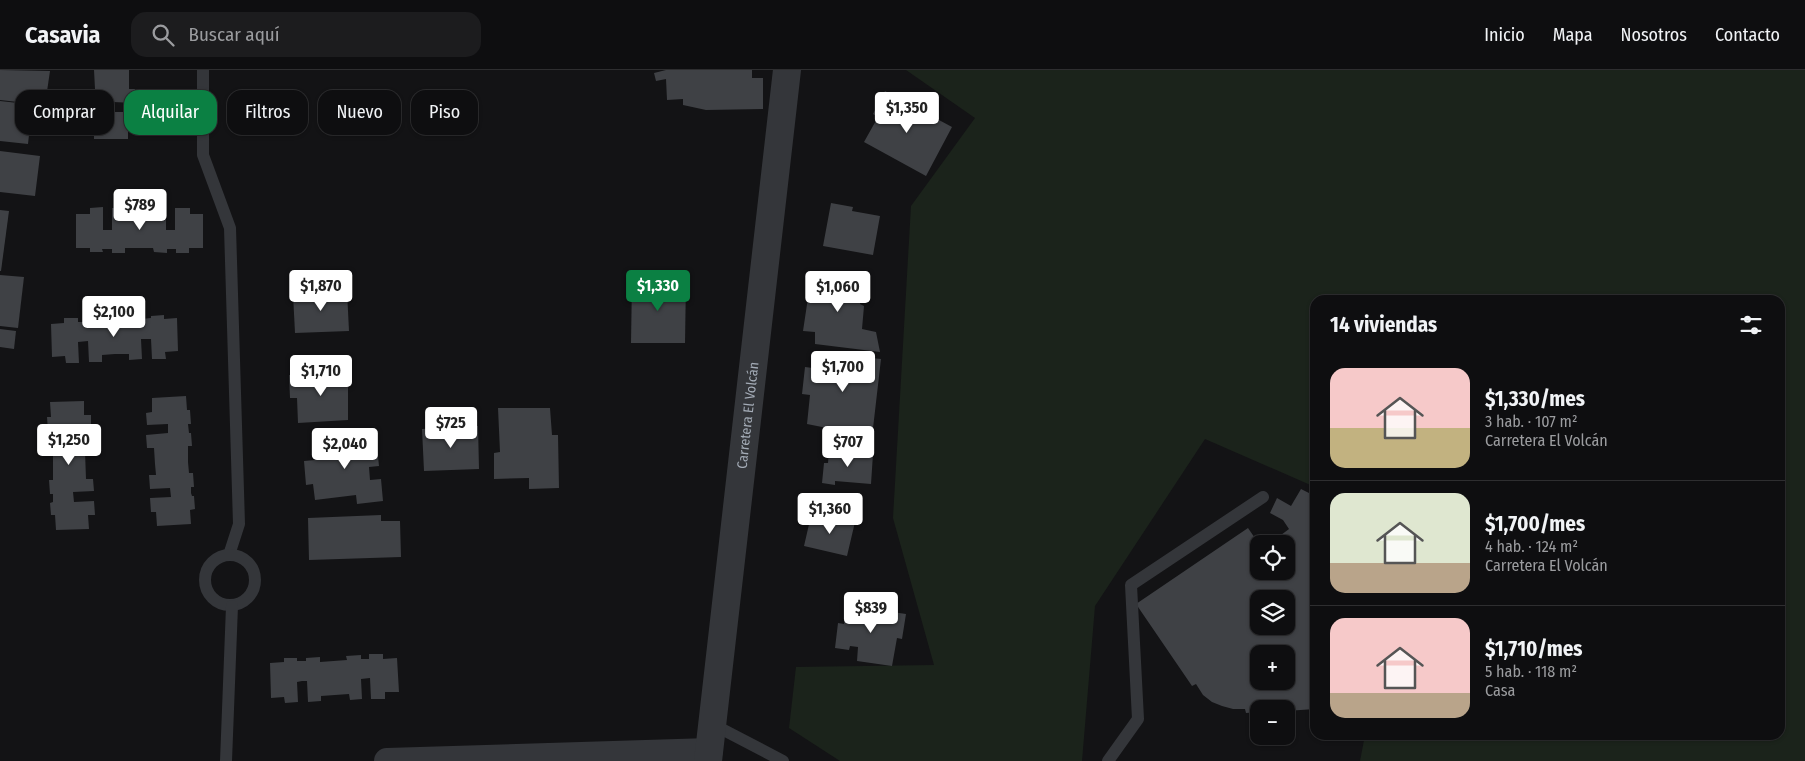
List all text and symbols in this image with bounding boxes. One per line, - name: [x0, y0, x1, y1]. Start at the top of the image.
- search box: [131, 12, 481, 57]
- text: Casavia: [25, 21, 101, 49]
- icon: search: [149, 21, 177, 49]
- text: Buscar aquí: [189, 23, 280, 46]
- text: Inicio: [1484, 24, 1525, 46]
- text: Mapa: [1553, 24, 1593, 46]
- text: Nosotros: [1621, 24, 1687, 46]
- text: Contacto: [1715, 24, 1780, 46]
- chip: Comprar: [15, 90, 114, 135]
- chip: Alquilar: [124, 90, 217, 135]
- chip: Filtros: [227, 90, 308, 135]
- chip: Nuevo: [318, 90, 401, 135]
- chip: Piso: [411, 90, 478, 135]
- pin: $1,350: [866, 92, 948, 134]
- text: $1,350: [886, 98, 928, 117]
- pin: $789: [110, 189, 170, 231]
- text: $789: [125, 195, 155, 214]
- pin: $1,870: [280, 270, 362, 312]
- pin: $1,330: [617, 270, 699, 312]
- pin: $1,060: [797, 270, 879, 313]
- text: $1,870: [300, 276, 342, 295]
- text: $1,330: [637, 276, 679, 295]
- text: $1,060: [816, 277, 860, 296]
- pin: $2,100: [73, 296, 155, 338]
- text: $2,100: [93, 302, 135, 321]
- icon: filters: [1737, 311, 1765, 339]
- text: 14 viviendas: [1330, 312, 1437, 338]
- pin: $1,700: [802, 350, 884, 393]
- pin: $1,710: [280, 354, 362, 397]
- text: $1,700: [822, 357, 864, 376]
- text: $1,710: [301, 361, 341, 380]
- street label: Carretera El Volcán: [733, 361, 762, 470]
- text: $1,330/mes: [1485, 386, 1585, 412]
- icon: home: [1370, 388, 1430, 448]
- pin: $725: [421, 406, 481, 449]
- text: 3 hab. · 107 m²: [1485, 412, 1577, 431]
- text: $725: [436, 413, 466, 432]
- pin: $1,250: [28, 424, 110, 466]
- pin: $707: [818, 426, 878, 468]
- pin: $2,040: [304, 428, 386, 470]
- text: $1,250: [48, 430, 90, 449]
- text: Carretera El Volcán: [1485, 431, 1608, 450]
- text: $707: [833, 432, 863, 451]
- text: $2,040: [323, 434, 367, 453]
- pin: $1,360: [789, 492, 871, 535]
- text: $1,360: [809, 499, 851, 518]
- text: $1,700/mes: [1485, 511, 1585, 537]
- icon: home: [1370, 513, 1430, 573]
- map controls: [1250, 535, 1295, 745]
- button: locate: [1250, 535, 1295, 580]
- text: 4 hab. · 124 m²: [1485, 537, 1578, 556]
- text: Carretera El Volcán: [1485, 556, 1608, 575]
- button: layers: [1250, 590, 1295, 635]
- pin: $839: [841, 592, 901, 634]
- text: $839: [855, 598, 887, 617]
- text: $1,710/mes: [1485, 636, 1583, 662]
- icon: home: [1370, 638, 1430, 698]
- button: +: [1250, 645, 1295, 690]
- text: 5 hab. · 118 m²: [1485, 662, 1577, 681]
- text: Casa: [1485, 681, 1515, 700]
- button: −: [1250, 700, 1295, 745]

